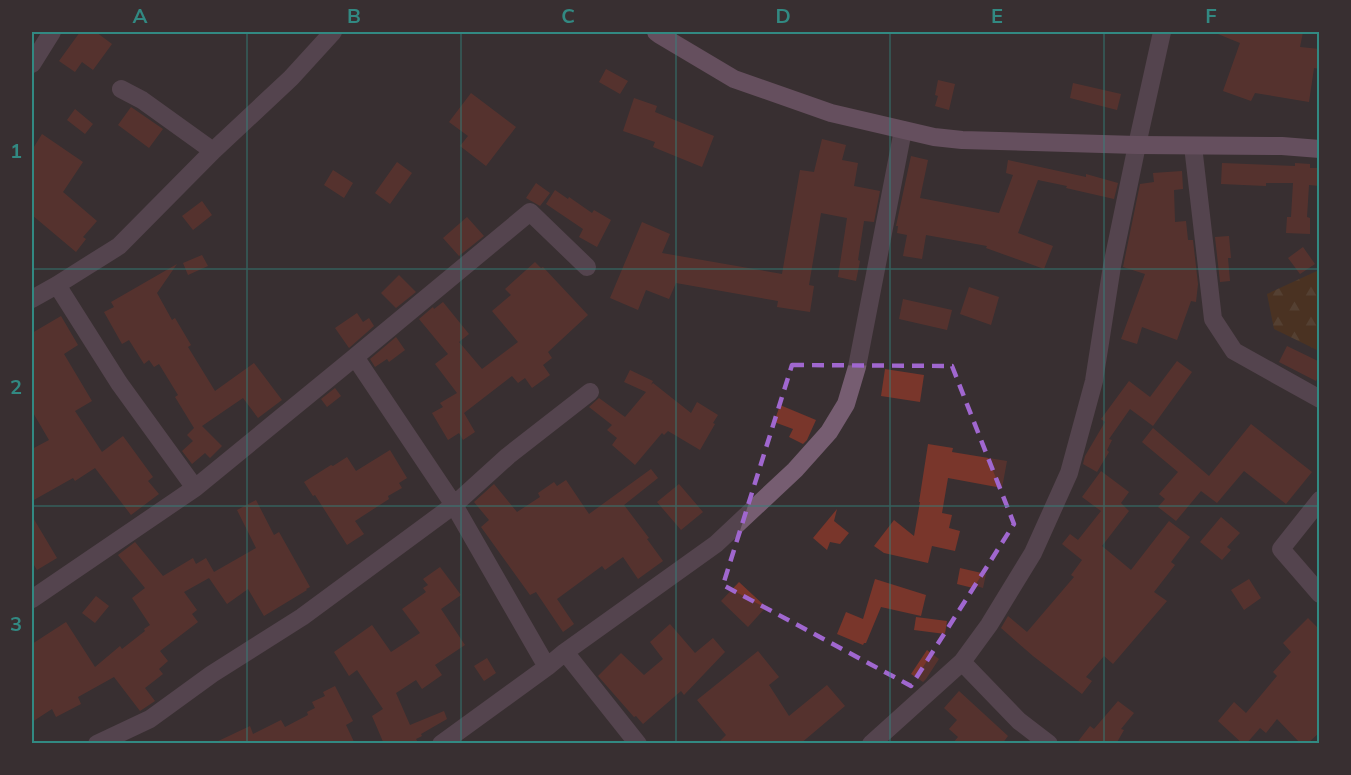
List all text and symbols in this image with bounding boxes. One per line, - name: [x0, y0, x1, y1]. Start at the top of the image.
- text: A: [133, 3, 148, 28]
- text: B: [347, 3, 361, 28]
- text: C: [561, 3, 575, 28]
- text: D: [775, 3, 791, 28]
- text: E: [991, 3, 1003, 28]
- text: F: [1205, 3, 1217, 28]
- text: 1: [10, 138, 22, 163]
- text: 2: [10, 374, 22, 399]
- text: 3: [10, 611, 22, 636]

